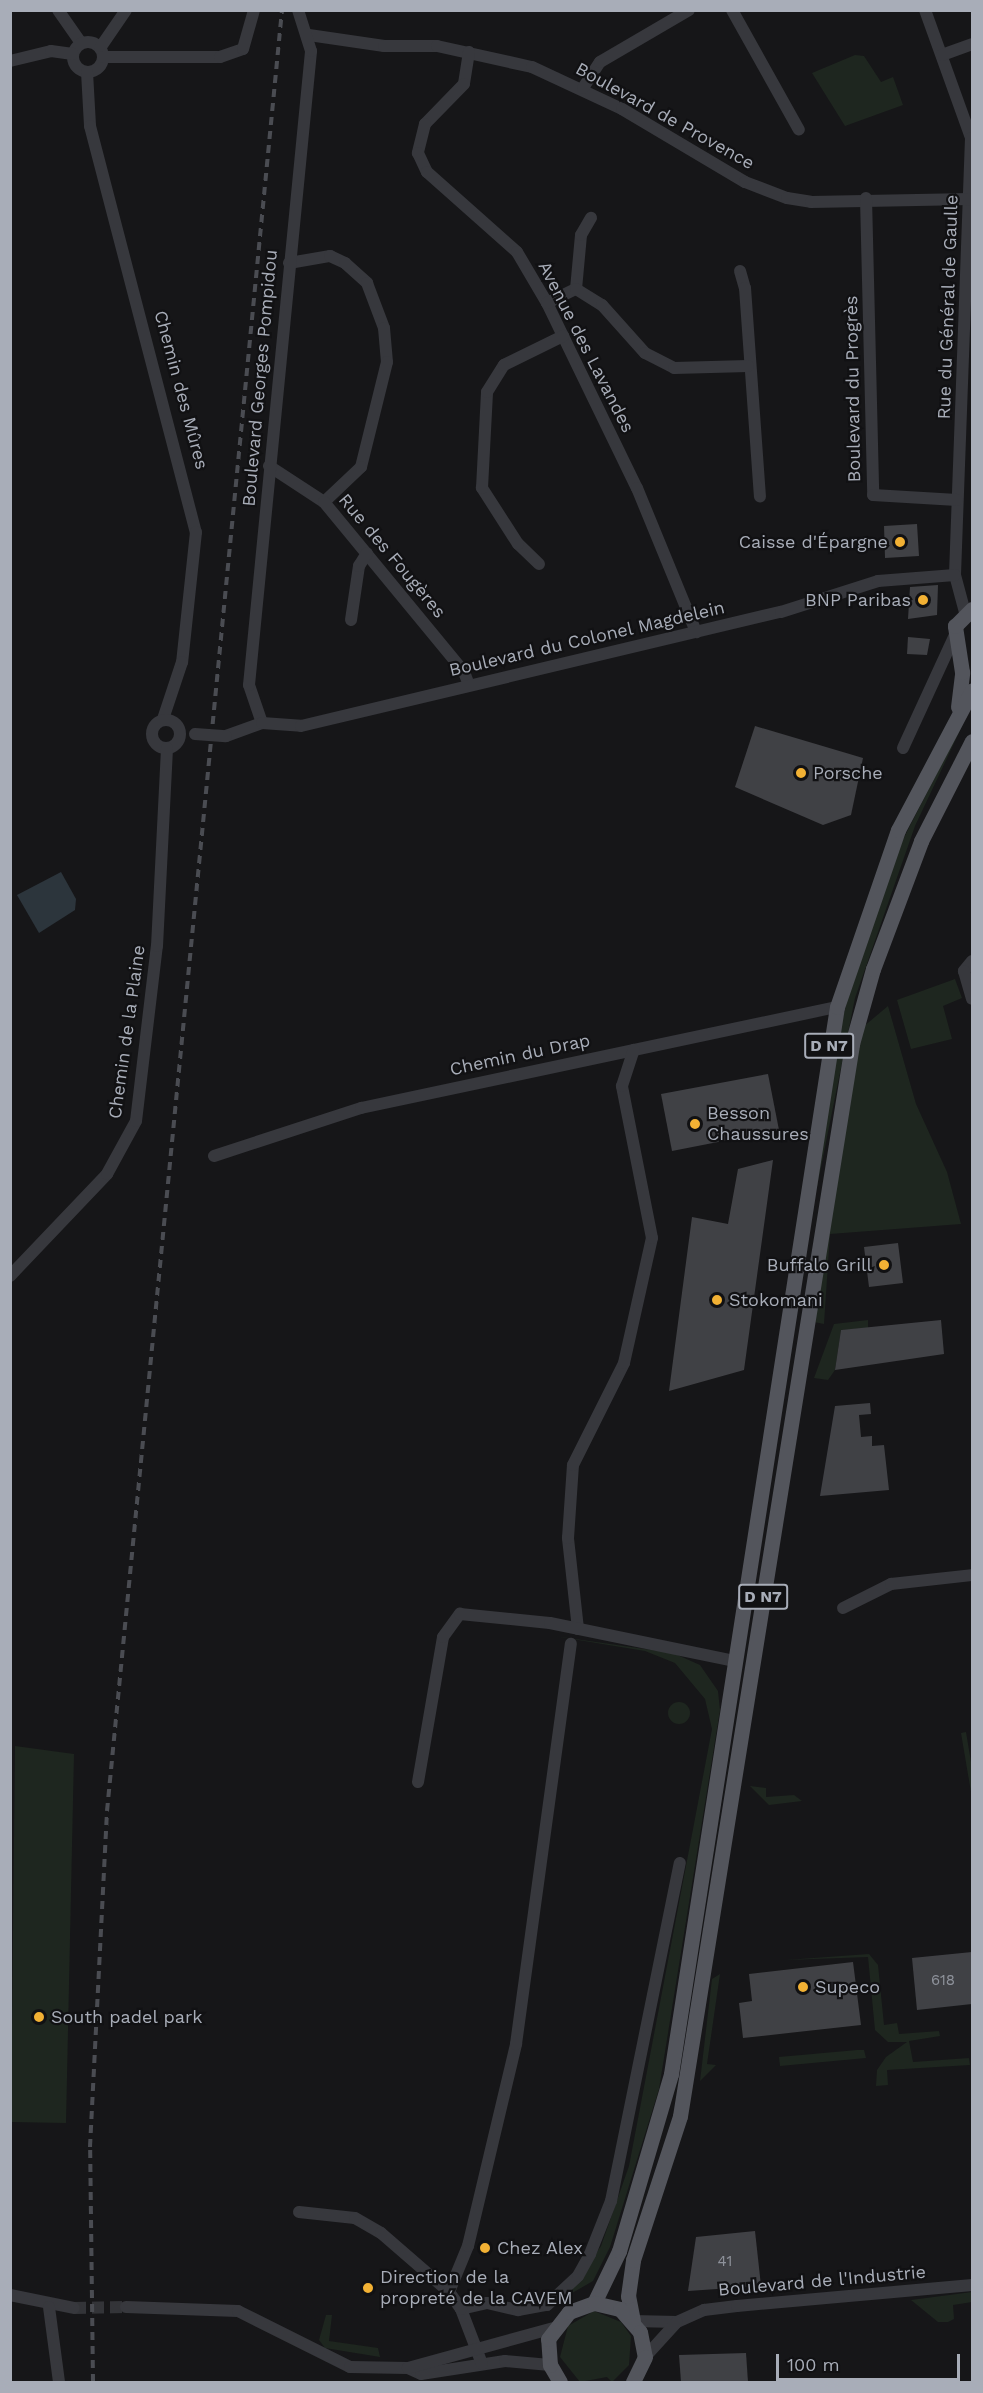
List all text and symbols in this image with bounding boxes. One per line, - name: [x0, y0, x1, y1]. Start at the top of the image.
- street label: Boulevard de Provence: [572, 58, 758, 174]
- street label: Rue du Général de Gaulle: [933, 194, 963, 420]
- street label: Boulevard Georges Pompidou: [238, 249, 282, 507]
- street label: Avenue des Lavandes: [533, 258, 639, 436]
- street label: Boulevard du Progrès: [841, 295, 865, 483]
- street label: Chemin des Mûres: [149, 308, 213, 472]
- street label: Rue des Fougères: [334, 490, 450, 622]
- place label: Caisse d'Épargne: [739, 531, 888, 553]
- marker: Caisse d'Épargne: [893, 535, 907, 549]
- place label: BNP Paribas: [805, 589, 911, 611]
- marker: BNP Paribas: [916, 593, 930, 607]
- street label: Boulevard du Colonel Magdelein: [447, 597, 727, 681]
- place label: Porsche: [813, 762, 883, 784]
- marker: Porsche: [794, 766, 808, 780]
- street label: Chemin de la Plaine: [104, 943, 150, 1121]
- street label: Chemin du Drap: [448, 1030, 592, 1080]
- road number: D N7: [804, 1033, 854, 1059]
- place label: Besson Chaussures: [707, 1103, 809, 1146]
- marker: Besson Chaussures: [688, 1117, 702, 1131]
- place label: Buffalo Grill: [767, 1254, 872, 1276]
- marker: Buffalo Grill: [877, 1258, 891, 1272]
- place label: Stokomani: [729, 1289, 823, 1311]
- marker: Stokomani: [710, 1293, 724, 1307]
- road number: D N7: [738, 1584, 789, 1610]
- house number: 618: [931, 1972, 955, 1990]
- place label: Supeco: [815, 1976, 880, 1998]
- marker: Supeco: [796, 1980, 810, 1994]
- place label: South padel park: [51, 2006, 203, 2028]
- marker: South padel park: [32, 2010, 46, 2024]
- place label: Chez Alex: [497, 2237, 584, 2259]
- marker: Chez Alex: [478, 2241, 492, 2255]
- house number: 41: [718, 2253, 732, 2271]
- street label: Boulevard de l'Industrie: [717, 2261, 927, 2301]
- place label: Direction de la propreté de la CAVEM: [380, 2267, 573, 2310]
- marker: Direction de la propreté de la CAVEM: [361, 2281, 375, 2295]
- scale bar: [779, 2342, 964, 2380]
- text: 100 m: [787, 2354, 840, 2375]

